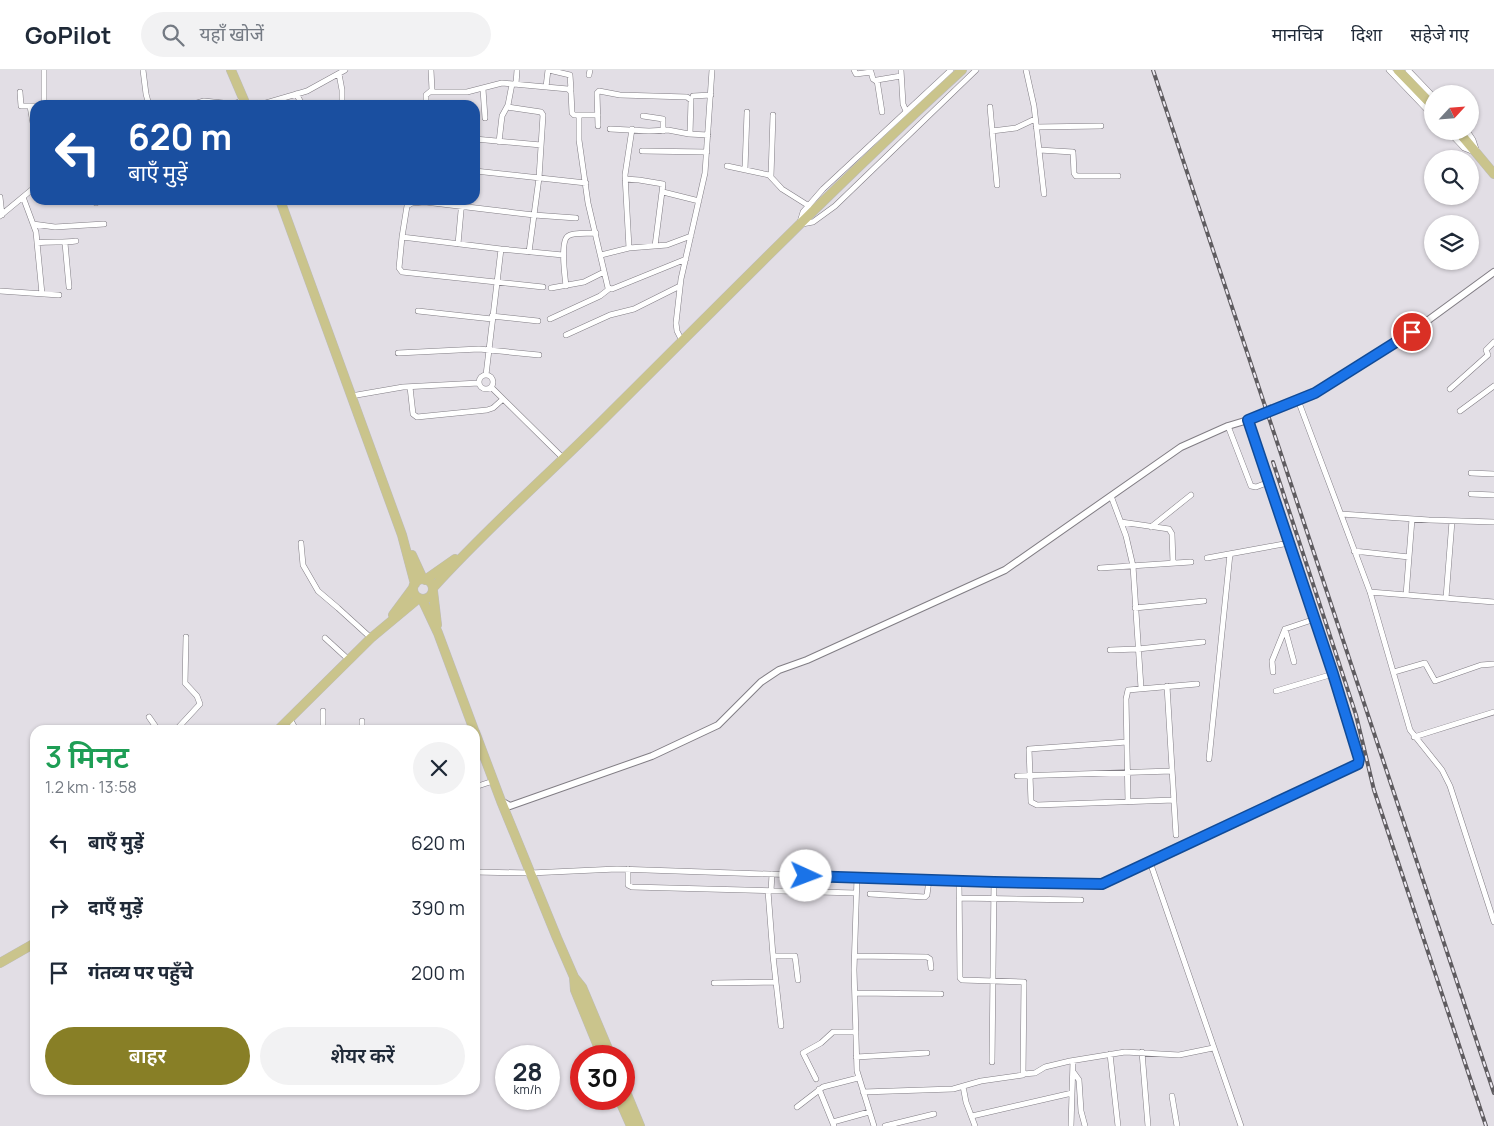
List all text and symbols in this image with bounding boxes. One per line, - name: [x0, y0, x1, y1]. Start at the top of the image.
- search box: [141, 12, 491, 57]
- text: GoPilot: [25, 18, 111, 51]
- icon: search: [159, 21, 187, 49]
- text: यहाँ खोजें: [199, 21, 264, 47]
- text: मानचित्र: [1272, 22, 1323, 46]
- text: दिशा: [1351, 22, 1382, 46]
- text: सहेजे गए: [1410, 22, 1469, 46]
- north arrow: [1424, 85, 1479, 140]
- map controls: [1424, 85, 1479, 270]
- text: 620 m: [128, 113, 232, 161]
- icon: left: [45, 120, 110, 185]
- button: search: [1424, 150, 1479, 205]
- text: बाएँ मुड़ें: [128, 158, 188, 188]
- button: layers: [1424, 215, 1479, 270]
- pin: [1391, 311, 1433, 353]
- icon: arrive: [1398, 318, 1426, 346]
- text: 3 मिनट: [45, 736, 129, 777]
- button: close: [413, 742, 465, 794]
- text: 1.2 km · 13:58: [45, 776, 137, 798]
- icon: left: [45, 829, 73, 857]
- text: बाएँ मुड़ें: [88, 829, 144, 855]
- text: 620 m: [411, 830, 465, 856]
- position arrow: [779, 849, 831, 901]
- icon: right: [45, 894, 73, 922]
- text: दाएँ मुड़ें: [88, 894, 143, 920]
- text: 390 m: [411, 895, 465, 921]
- icon: arrive: [45, 959, 73, 987]
- text: गंतव्य पर पहुँचे: [88, 959, 193, 985]
- text: 200 m: [411, 960, 465, 986]
- button: बाहर: [45, 1027, 250, 1085]
- button: शेयर करें: [260, 1027, 465, 1085]
- speed limit sign: 30: [570, 1045, 635, 1110]
- text: 28: [512, 1054, 543, 1089]
- text: km/h: [514, 1081, 541, 1098]

